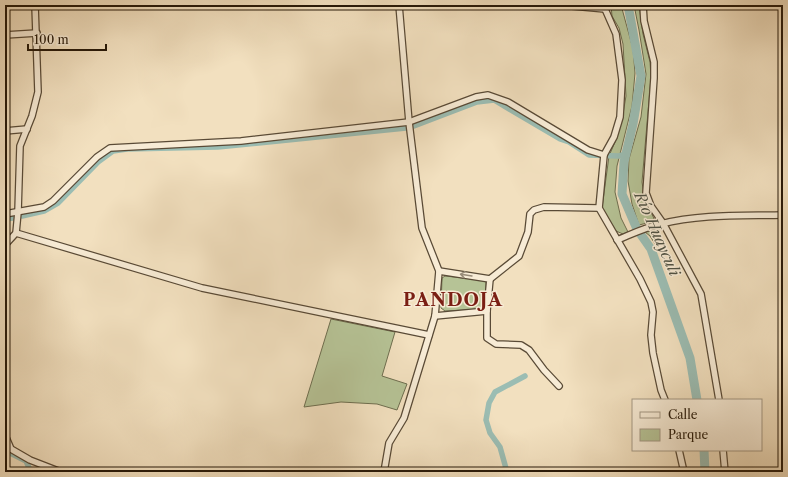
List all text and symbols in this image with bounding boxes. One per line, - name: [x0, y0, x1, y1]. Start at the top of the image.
- scale bar: [28, 26, 106, 52]
- text: 100 m: [34, 32, 69, 47]
- water label: Río Huayculi: [630, 188, 685, 280]
- one-way arrow: [460, 271, 473, 279]
- district label: PANDOJA: [403, 289, 503, 311]
- legend: [632, 399, 762, 451]
- text: Calle: [668, 407, 698, 422]
- text: Parque: [668, 427, 709, 442]

